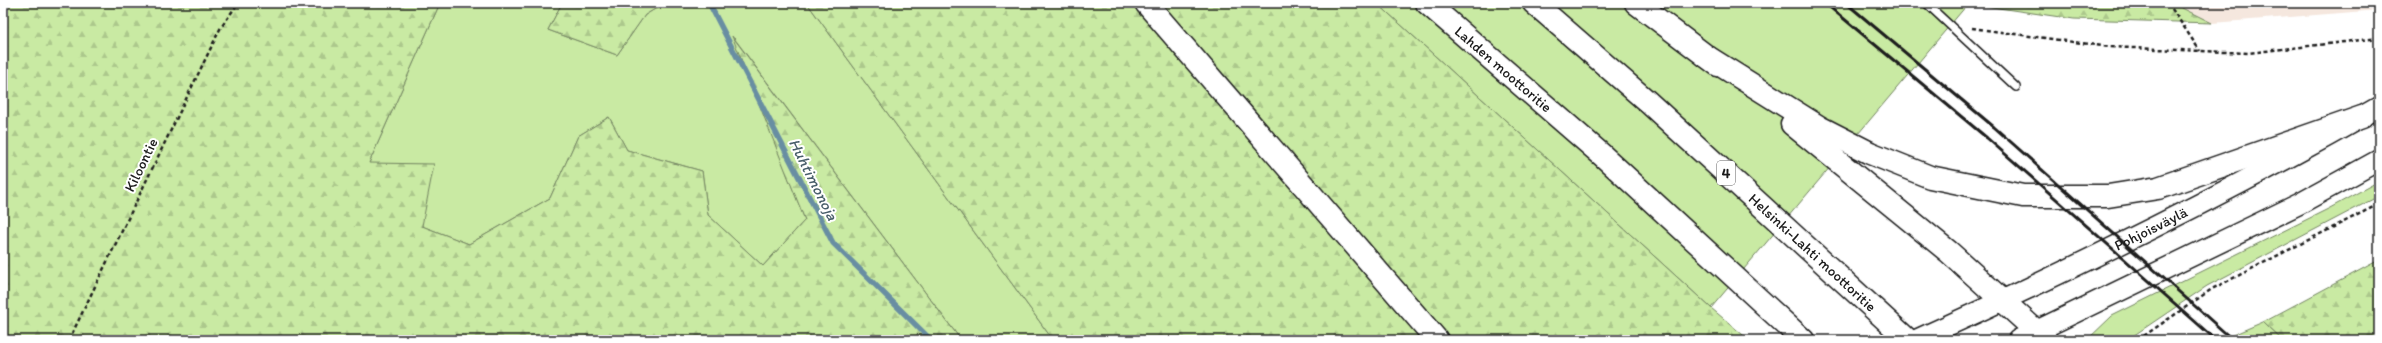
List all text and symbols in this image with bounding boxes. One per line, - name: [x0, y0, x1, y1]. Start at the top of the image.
- street label: Lahden moottoritie: [1451, 22, 1556, 116]
- street label: Kiloontie: [120, 135, 162, 195]
- water label: Huhtimonoja: [785, 135, 843, 224]
- road number: 4: [1717, 161, 1735, 185]
- street label: Helsinki-Lahti moottoritie: [1745, 190, 1880, 316]
- street label: Pohjoisväylä: [2111, 203, 2191, 255]

